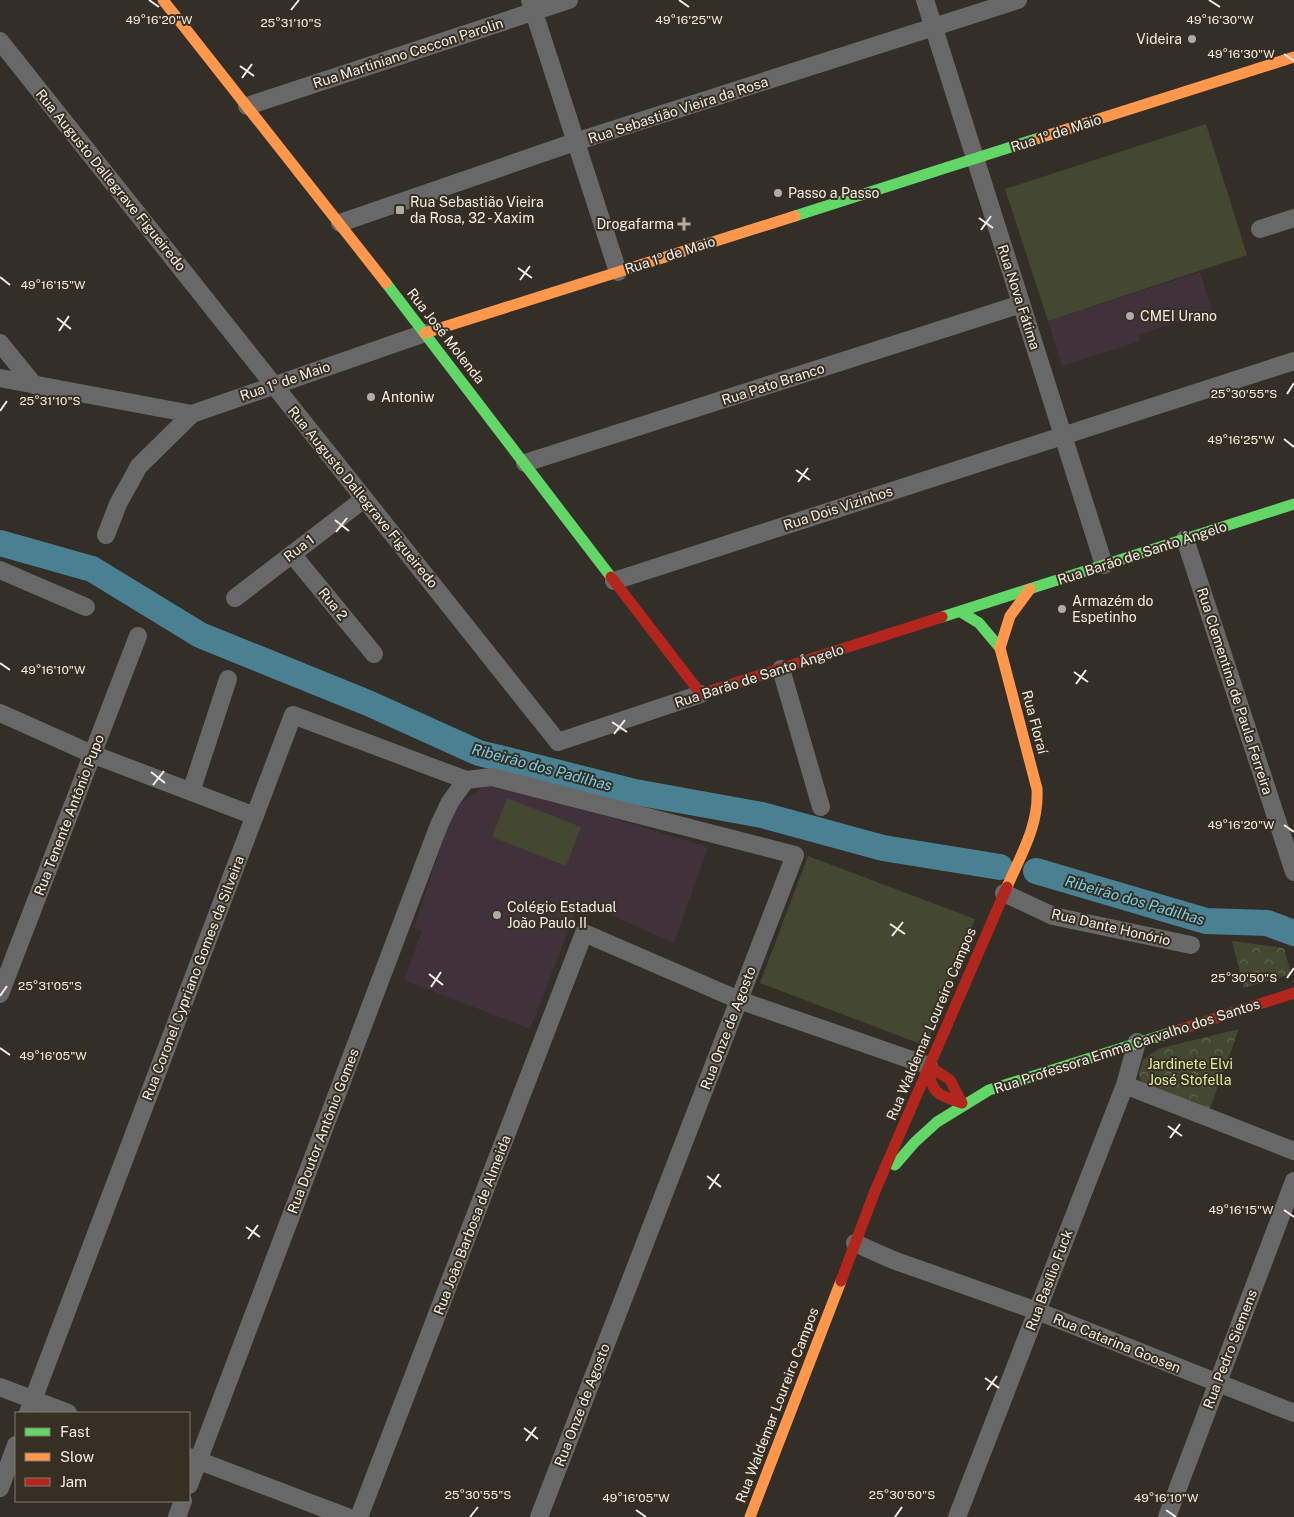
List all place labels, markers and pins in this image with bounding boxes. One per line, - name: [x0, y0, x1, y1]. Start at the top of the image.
- place label: Videira: [1136, 31, 1182, 47]
- marker: Videira: [1186, 33, 1198, 45]
- place label: Passo a Passo: [788, 185, 880, 201]
- marker: Passo a Passo: [772, 187, 784, 199]
- place label: Rua Sebastião Vieira da Rosa, 32 - Xaxim: [410, 194, 544, 226]
- marker: Rua Sebastião Vieira da Rosa, 32 - Xaxim: [394, 204, 406, 216]
- place label: Drogafarma: [596, 216, 674, 232]
- marker: Drogafarma: [678, 218, 690, 230]
- place label: CMEI Urano: [1140, 308, 1217, 324]
- marker: CMEI Urano: [1124, 310, 1136, 322]
- place label: Antoniw: [381, 389, 434, 405]
- marker: Antoniw: [365, 391, 377, 403]
- place label: Armazém do Espetinho: [1072, 593, 1154, 625]
- marker: Armazém do Espetinho: [1056, 603, 1068, 615]
- place label: Colégio Estadual João Paulo II: [507, 899, 617, 931]
- marker: Colégio Estadual João Paulo II: [491, 909, 503, 921]

